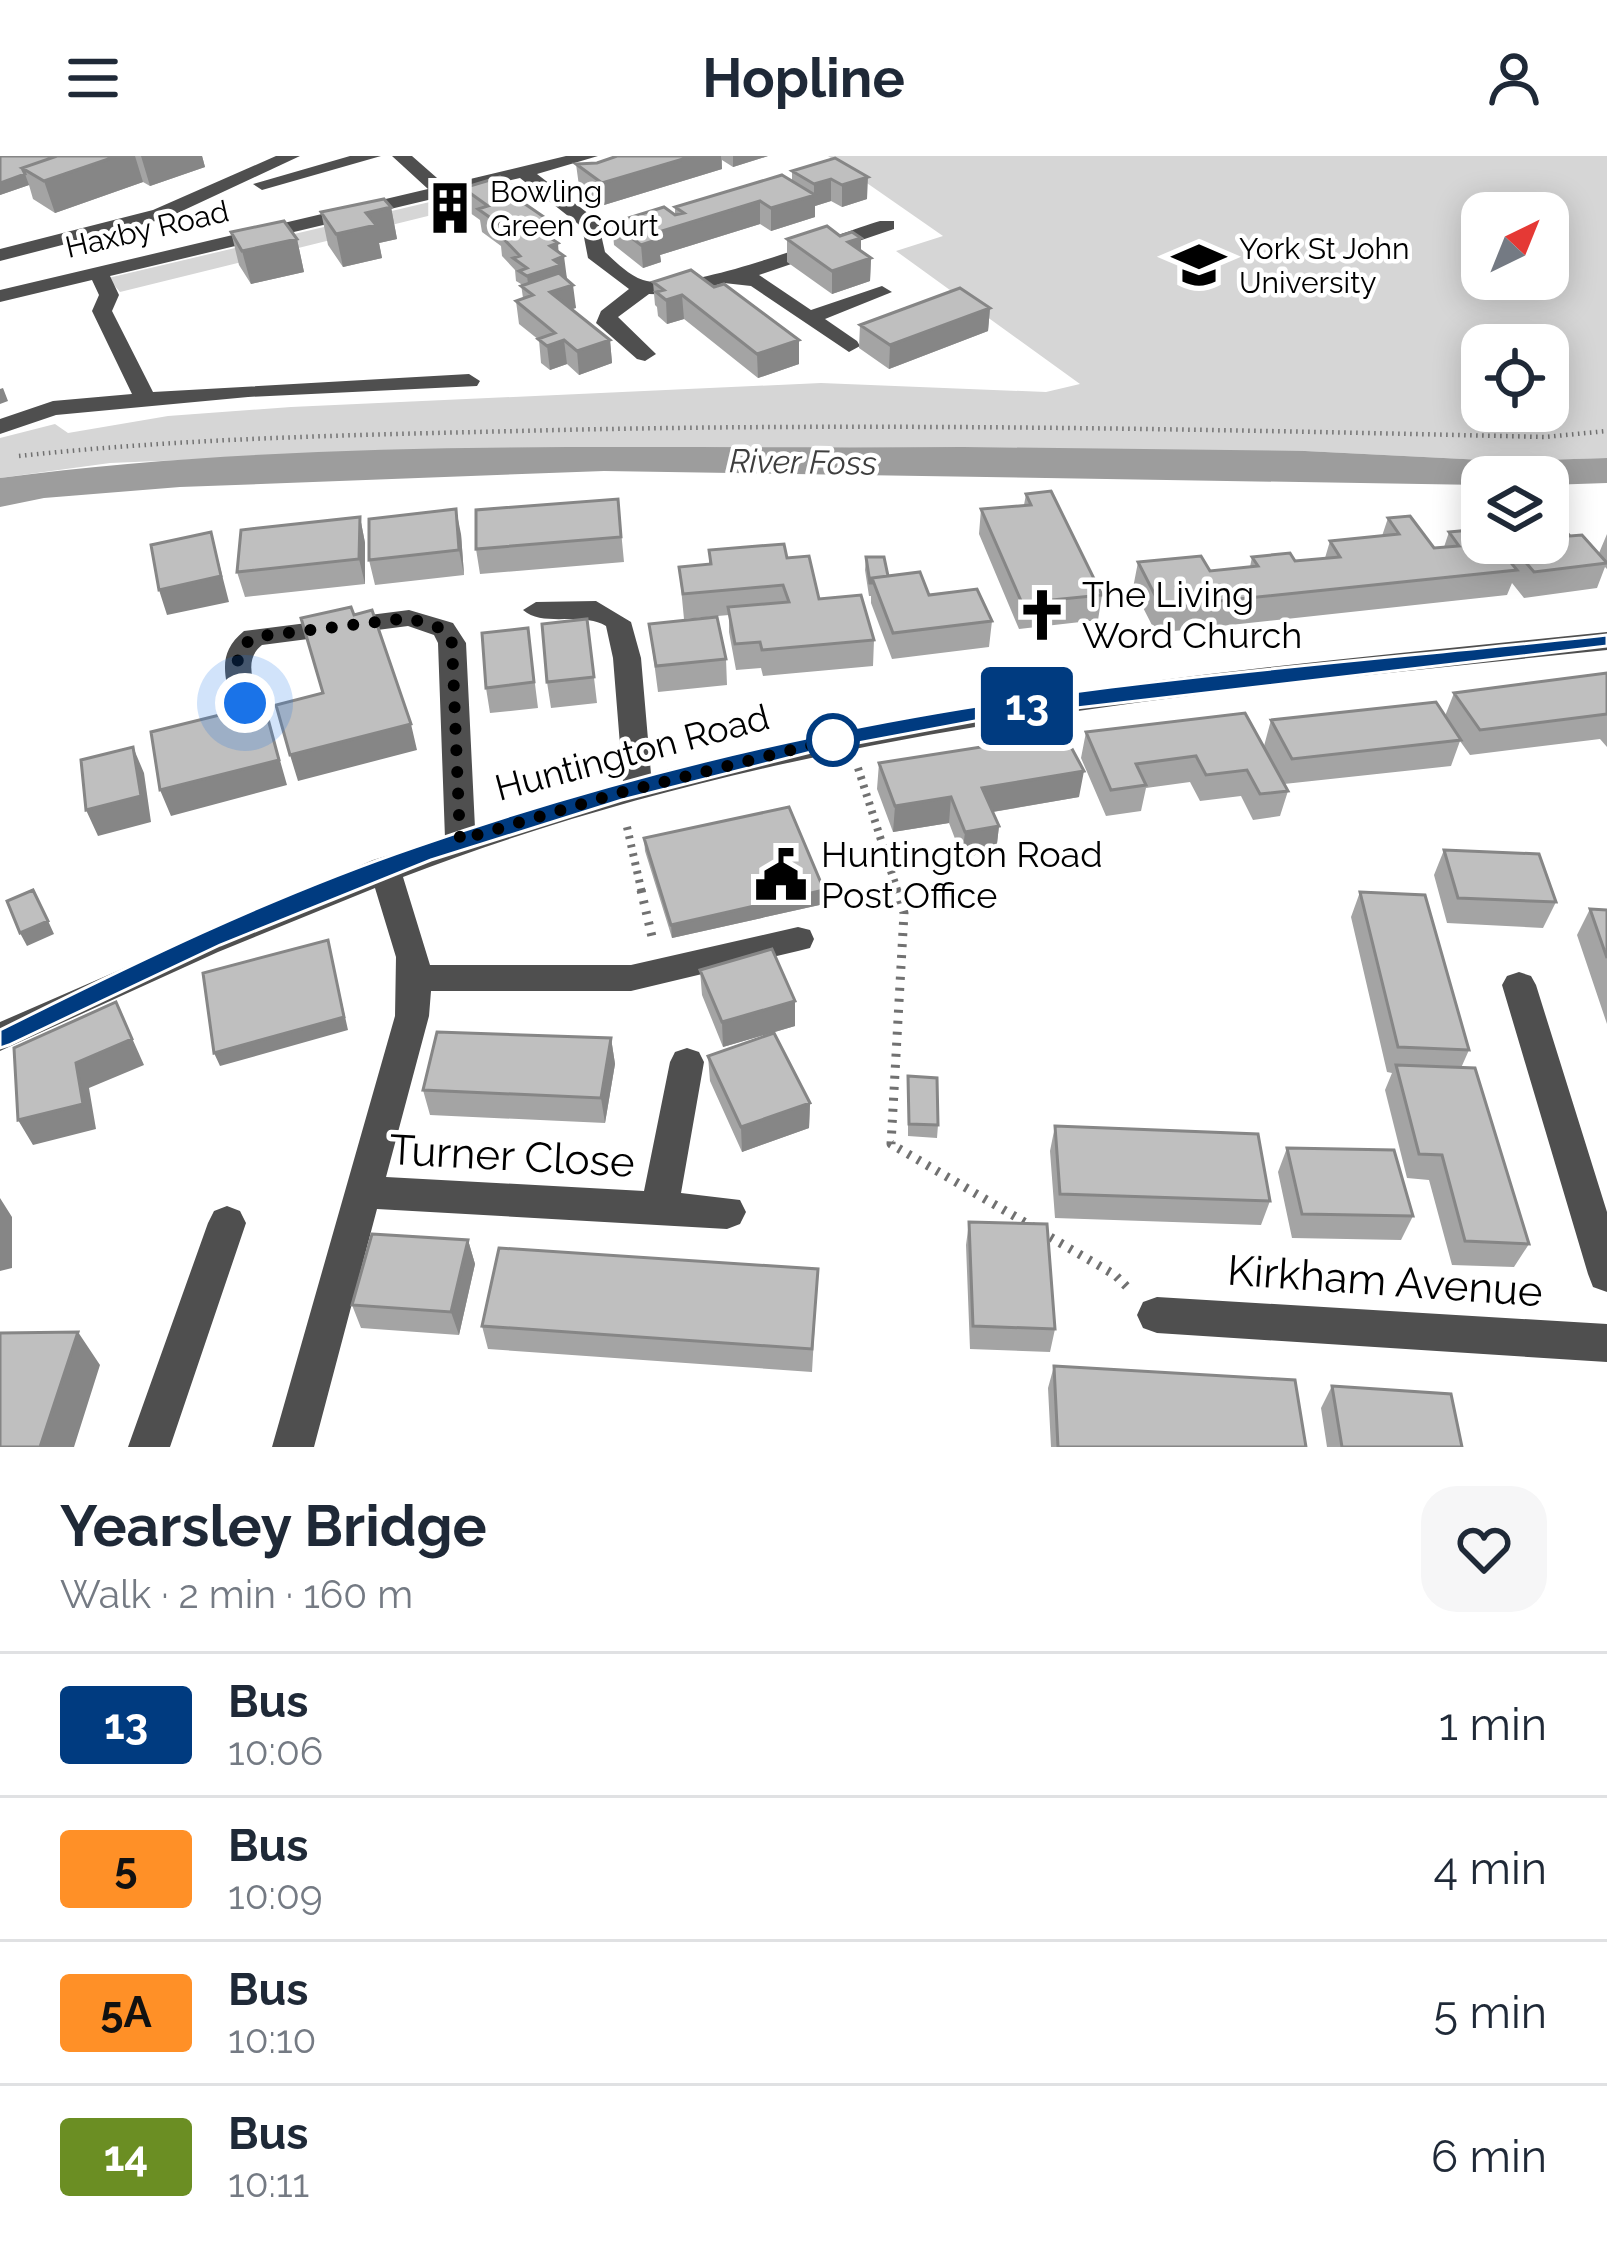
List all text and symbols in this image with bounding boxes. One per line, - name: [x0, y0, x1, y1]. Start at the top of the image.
- icon: menu: [60, 45, 126, 111]
- icon: person: [1481, 45, 1547, 111]
- text: Hopline: [702, 46, 905, 110]
- place label: Bowling Green Court: [490, 174, 659, 243]
- building icon: Bowling Green Court: [421, 179, 479, 237]
- north arrow: [1461, 192, 1569, 300]
- map controls: [1461, 192, 1569, 564]
- street label: Haxby Road: [62, 193, 232, 265]
- place label: York St John University: [1239, 231, 1410, 300]
- school or university icon: York St John University: [1170, 236, 1228, 294]
- button: locate: [1461, 324, 1569, 432]
- water label: River Foss: [729, 441, 877, 483]
- button: layers: [1461, 456, 1569, 564]
- place label: The Living Word Church: [1082, 573, 1302, 656]
- church icon: The Living Word Church: [1013, 586, 1071, 644]
- line badge: 13: [973, 667, 1081, 745]
- your location: [215, 673, 275, 733]
- text: 13: [1005, 681, 1049, 730]
- street label: Huntington Road: [491, 695, 773, 809]
- unlabelled marker: [808, 715, 858, 765]
- place label: Huntington Road Post Office: [821, 833, 1103, 916]
- public building icon: Huntington Road Post Office: [752, 846, 810, 904]
- street label: Turner Close: [388, 1125, 636, 1187]
- street label: Kirkham Avenue: [1226, 1246, 1544, 1316]
- button: heart: [1421, 1486, 1547, 1612]
- text: Yearsley Bridge: [60, 1492, 487, 1559]
- text: Walk · 2 min · 160 m: [60, 1571, 413, 1617]
- text: Bus: [228, 1675, 309, 1728]
- text: 1 min: [1439, 1698, 1547, 1751]
- text: 13: [104, 1700, 148, 1749]
- text: 10:06: [228, 1728, 323, 1774]
- text: Bus: [228, 1819, 309, 1872]
- text: 4 min: [1434, 1842, 1547, 1895]
- text: 5: [114, 1844, 138, 1893]
- text: 10:09: [228, 1872, 323, 1918]
- text: Bus: [228, 1963, 309, 2016]
- text: 5 min: [1434, 1986, 1547, 2039]
- text: 5A: [100, 1988, 152, 2037]
- text: 10:10: [228, 2016, 316, 2062]
- text: Bus: [228, 2107, 309, 2160]
- text: 6 min: [1431, 2130, 1547, 2183]
- text: 14: [104, 2132, 148, 2181]
- text: 10:11: [228, 2160, 309, 2206]

